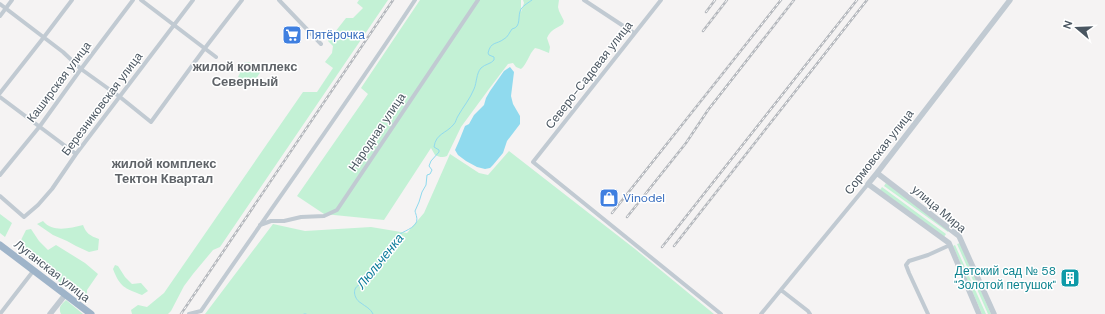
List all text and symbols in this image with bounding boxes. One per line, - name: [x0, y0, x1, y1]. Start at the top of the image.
- north arrow: [1057, 8, 1097, 48]
- street label: Северо-Садовая улица: [542, 17, 636, 132]
- text: N: [1060, 19, 1075, 31]
- supermarket icon: Пятёрочка: [281, 24, 303, 46]
- place label: Пятёрочка: [306, 27, 365, 43]
- street label: Каширская улица: [23, 38, 95, 126]
- street label: Березниковская улица: [58, 49, 146, 159]
- district label: жилой комплекс Северный: [192, 58, 297, 90]
- street label: Народная улица: [345, 89, 409, 174]
- street label: Сормовская улица: [841, 106, 918, 198]
- district label: жилой комплекс Тектон Квартал: [111, 155, 216, 187]
- street label: улица Мира: [908, 182, 970, 237]
- shop icon: Vinodel: [598, 187, 620, 209]
- place label: Vinodel: [623, 190, 665, 206]
- water label: Люльченка: [352, 230, 407, 293]
- street label: Луганская улица: [11, 236, 94, 306]
- place label: Детский сад № 58 "Золотой петушок": [954, 263, 1057, 293]
- building icon: Детский сад № 58 "Золотой петушок": [1059, 267, 1081, 289]

